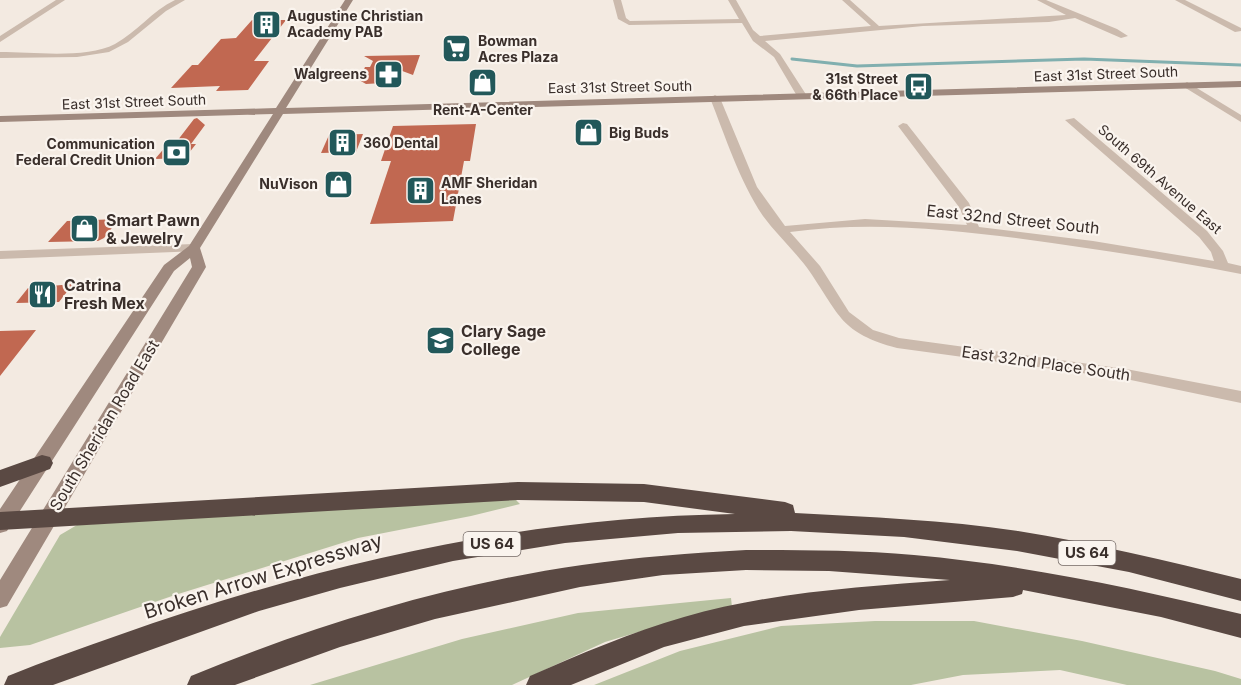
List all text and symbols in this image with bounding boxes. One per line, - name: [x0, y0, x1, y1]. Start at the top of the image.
- place label: Augustine Christian Academy PAB: [287, 7, 423, 40]
- building icon: Augustine Christian Academy PAB: [250, 8, 282, 40]
- place label: Bowman Acres Plaza: [478, 32, 558, 65]
- supermarket icon: Bowman Acres Plaza: [441, 33, 473, 65]
- pharmacy icon: Walgreens: [372, 58, 404, 90]
- street label: East 31st Street South: [1034, 62, 1178, 85]
- place label: Walgreens: [294, 65, 367, 82]
- shop icon: Rent-A-Center: [467, 67, 499, 99]
- place label: 31st Street & 66th Place: [812, 70, 898, 103]
- bus stop icon: 31st Street & 66th Place: [903, 71, 935, 103]
- street label: East 31st Street South: [548, 77, 692, 96]
- street label: East 31st Street South: [62, 90, 206, 113]
- place label: Rent-A-Center: [433, 101, 533, 118]
- shop icon: Big Buds: [572, 117, 604, 149]
- street label: South 69th Avenue East: [1095, 120, 1226, 237]
- place label: Big Buds: [609, 124, 669, 141]
- building icon: 360 Dental: [326, 127, 358, 159]
- place label: 360 Dental: [363, 134, 438, 151]
- place label: Communication Federal Credit Union: [16, 135, 155, 168]
- bank icon: Communication Federal Credit Union: [160, 136, 192, 168]
- shop icon: NuVison: [323, 168, 355, 200]
- place label: AMF Sheridan Lanes: [441, 174, 538, 207]
- place label: NuVison: [259, 175, 318, 192]
- building icon: AMF Sheridan Lanes: [404, 175, 436, 207]
- street label: East 32nd Street South: [926, 200, 1100, 238]
- place label: Smart Pawn & Jewelry: [106, 210, 200, 248]
- shop icon: Smart Pawn & Jewelry: [69, 213, 101, 245]
- place label: Catrina Fresh Mex: [64, 275, 145, 313]
- restaurant icon: Catrina Fresh Mex: [27, 278, 59, 310]
- place label: Clary Sage College: [461, 321, 546, 359]
- school or university icon: Clary Sage College: [424, 324, 456, 356]
- street label: South Sheridan Road East: [45, 336, 163, 514]
- street label: East 32nd Place South: [960, 341, 1132, 385]
- street label: Broken Arrow Expressway: [141, 528, 385, 624]
- road number: US 64: [464, 532, 520, 556]
- road number: US 64: [1058, 541, 1116, 565]

